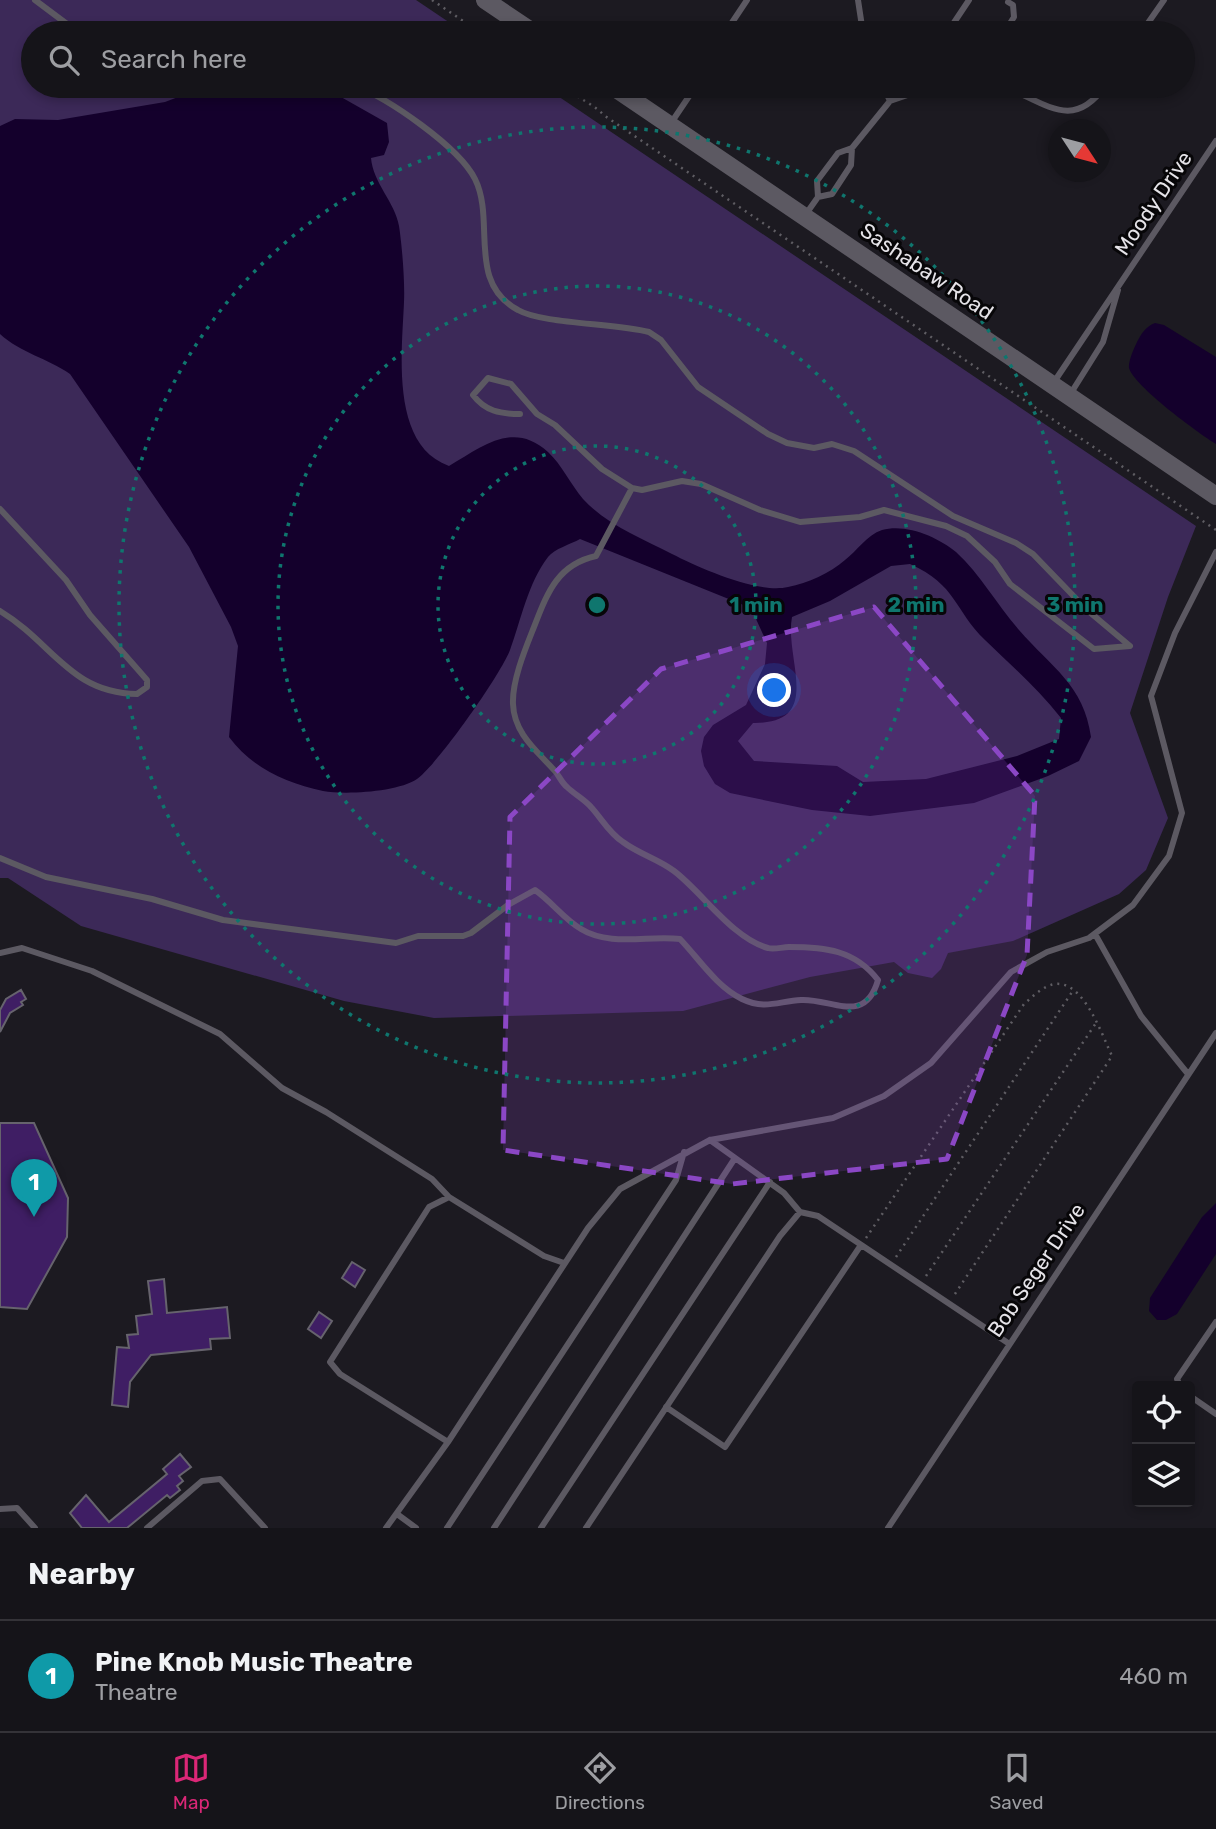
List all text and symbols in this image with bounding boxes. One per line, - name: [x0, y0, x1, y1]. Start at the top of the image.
- search box: [21, 21, 1195, 98]
- icon: search: [45, 41, 83, 79]
- text: Search here: [101, 44, 247, 75]
- north arrow: [1048, 119, 1111, 182]
- street label: Moody Drive: [1109, 146, 1197, 260]
- street label: Sashabaw Road: [856, 217, 998, 325]
- text: 1 min: [729, 592, 783, 617]
- text: 2 min: [888, 592, 944, 617]
- text: 3 min: [1046, 592, 1104, 617]
- centre of rings: [585, 593, 609, 617]
- your location: [757, 673, 791, 707]
- pin: 1: [11, 1159, 57, 1217]
- street label: Bob Seger Drive: [982, 1198, 1090, 1342]
- map controls: [1132, 1381, 1195, 1507]
- button: locate: [1132, 1381, 1195, 1444]
- button: layers: [1132, 1444, 1195, 1507]
- text: Nearby: [28, 1556, 135, 1592]
- text: Pine Knob Music Theatre: [95, 1647, 413, 1678]
- text: 1: [45, 1662, 57, 1690]
- text: 460 m: [1119, 1662, 1188, 1690]
- text: Theatre: [95, 1678, 178, 1706]
- tab: Map: [172, 1749, 210, 1814]
- tab: Directions: [555, 1749, 645, 1814]
- tab: Saved: [989, 1749, 1044, 1814]

